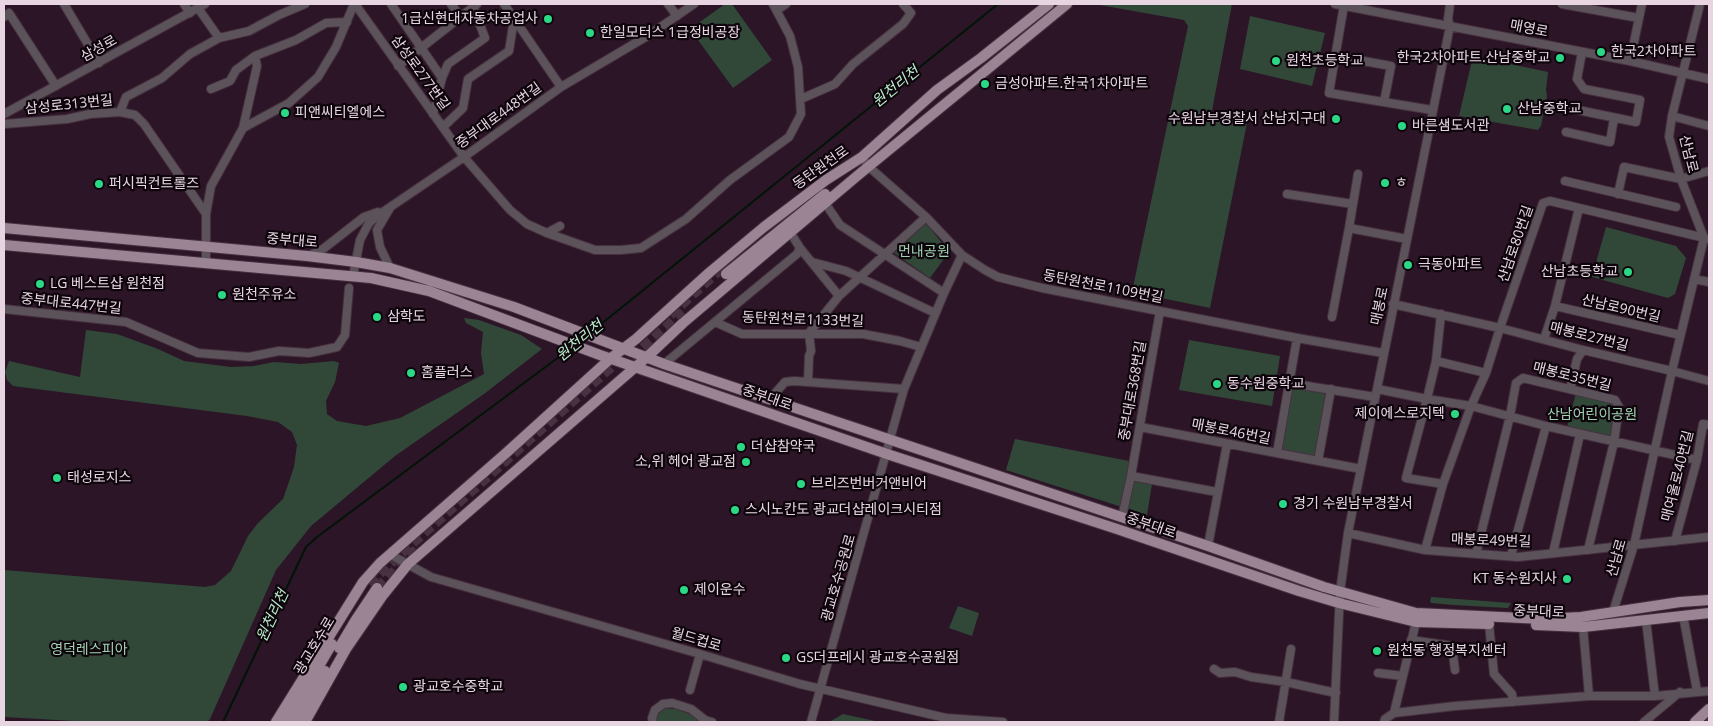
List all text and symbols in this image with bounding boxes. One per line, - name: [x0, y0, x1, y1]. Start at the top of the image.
- place label: 1급신현대자동차공업사: [401, 11, 538, 27]
- marker: 1급신현대자동차공업사: [542, 13, 554, 25]
- street label: 매영로: [1508, 17, 1550, 41]
- place label: 한일모터스 1급정비공장: [600, 25, 740, 41]
- marker: 한일모터스 1급정비공장: [584, 27, 596, 39]
- street label: 삼성로: [78, 32, 120, 66]
- street label: 삼성로277번길: [387, 32, 453, 114]
- place label: 한국2차아파트: [1611, 44, 1696, 60]
- marker: 한국2차아파트: [1595, 46, 1607, 58]
- place label: 한국2차아파트.산남중학교: [1397, 50, 1550, 66]
- marker: 한국2차아파트.산남중학교: [1554, 52, 1566, 64]
- place label: 원천초등학교: [1286, 53, 1363, 69]
- marker: 원천초등학교: [1270, 55, 1282, 67]
- water label: 원천리천: [869, 63, 923, 111]
- place label: 금성아파트.한국1차아파트: [995, 76, 1148, 92]
- marker: 금성아파트.한국1차아파트: [979, 78, 991, 90]
- street label: 중부대로448번길: [453, 79, 545, 153]
- street label: 삼성로313번길: [24, 92, 114, 118]
- place label: 산남중학교: [1517, 101, 1581, 117]
- marker: 산남중학교: [1501, 103, 1513, 115]
- place label: 피앤씨티엘에스: [295, 105, 385, 121]
- marker: 피앤씨티엘에스: [279, 107, 291, 119]
- place label: 수원남부경찰서 산남지구대: [1168, 111, 1326, 127]
- marker: 수원남부경찰서 산남지구대: [1330, 113, 1342, 125]
- place label: 바른샘도서관: [1412, 118, 1489, 134]
- marker: 바른샘도서관: [1396, 120, 1408, 132]
- street label: 산남로: [1675, 133, 1701, 175]
- street label: 동탄원천로: [790, 143, 852, 193]
- place label: ㅎ: [1395, 175, 1408, 191]
- place label: 퍼시픽컨트롤즈: [109, 176, 199, 192]
- marker: ㅎ: [1379, 177, 1391, 189]
- marker: 퍼시픽컨트롤즈: [93, 178, 105, 190]
- street label: 산남로80번길: [1495, 203, 1537, 285]
- street label: 중부대로: [266, 230, 318, 252]
- park label: 먼내공원: [898, 244, 950, 260]
- place label: 극동아파트: [1418, 257, 1482, 273]
- marker: 극동아파트: [1402, 259, 1414, 271]
- place label: 산남초등학교: [1541, 264, 1618, 280]
- marker: 산남초등학교: [1622, 266, 1634, 278]
- street label: 동탄원천로1109번길: [1041, 267, 1165, 307]
- place label: LG 베스트샵 원천점: [50, 276, 165, 292]
- marker: LG 베스트샵 원천점: [34, 278, 46, 290]
- street label: 매봉로: [1368, 285, 1392, 327]
- place label: 원천주유소: [232, 287, 296, 303]
- marker: 원천주유소: [216, 289, 228, 301]
- street label: 중부대로447번길: [20, 290, 122, 318]
- street label: 산남로90번길: [1580, 292, 1662, 326]
- place label: 삼학도: [387, 309, 426, 325]
- street label: 동탄원천로1133번길: [742, 309, 864, 331]
- marker: 삼학도: [371, 311, 383, 323]
- water label: 원천리천: [553, 317, 607, 365]
- street label: 매봉로27번길: [1548, 319, 1630, 355]
- street label: 중부대로368번길: [1116, 340, 1150, 442]
- street label: 매봉로35번길: [1531, 359, 1613, 395]
- place label: 홈플러스: [421, 365, 473, 381]
- marker: 홈플러스: [405, 367, 417, 379]
- place label: 동수원중학교: [1227, 376, 1304, 392]
- marker: 동수원중학교: [1211, 378, 1223, 390]
- street label: 중부대로: [740, 382, 794, 414]
- place label: 제이에스로지텍: [1355, 406, 1445, 422]
- park label: 산남어린이공원: [1547, 407, 1637, 423]
- marker: 제이에스로지텍: [1449, 408, 1461, 420]
- street label: 매봉로46번길: [1190, 416, 1272, 448]
- street label: 매여울로40번길: [1659, 429, 1697, 523]
- place label: 더샵참약국: [751, 439, 815, 455]
- marker: 더샵참약국: [735, 441, 747, 453]
- place label: 소,위 헤어 광교점: [635, 454, 736, 470]
- marker: 소,위 헤어 광교점: [740, 456, 752, 468]
- place label: 태성로지스: [67, 470, 131, 486]
- marker: 태성로지스: [51, 472, 63, 484]
- place label: 브리즈번버거앤비어: [811, 476, 927, 492]
- marker: 브리즈번버거앤비어: [795, 478, 807, 490]
- place label: 경기 수원남부경찰서: [1293, 496, 1413, 512]
- marker: 경기 수원남부경찰서: [1277, 498, 1289, 510]
- place label: 스시노칸도 광교더샵레이크시티점: [745, 502, 942, 518]
- marker: 스시노칸도 광교더샵레이크시티점: [729, 504, 741, 516]
- street label: 중부대로: [1124, 510, 1178, 542]
- street label: 매봉로49번길: [1451, 531, 1531, 551]
- street label: 광교호수공원로: [818, 532, 860, 624]
- street label: 산남로: [1604, 537, 1630, 579]
- place label: KT 동수원지사: [1473, 571, 1557, 587]
- marker: KT 동수원지사: [1561, 573, 1573, 585]
- place label: 제이운수: [694, 582, 746, 598]
- marker: 제이운수: [678, 584, 690, 596]
- water label: 원천리천: [253, 587, 293, 645]
- street label: 중부대로: [1513, 603, 1565, 621]
- street label: 광교호수로: [291, 614, 339, 678]
- street label: 월드컵로: [669, 625, 723, 655]
- park label: 영덕레스피아: [50, 642, 128, 658]
- place label: 원천동 행정복지센터: [1387, 643, 1507, 659]
- marker: 원천동 행정복지센터: [1371, 645, 1383, 657]
- place label: GS더프레시 광교호수공원점: [796, 650, 959, 666]
- marker: GS더프레시 광교호수공원점: [780, 652, 792, 664]
- place label: 광교호수중학교: [413, 679, 503, 695]
- marker: 광교호수중학교: [397, 681, 409, 693]

